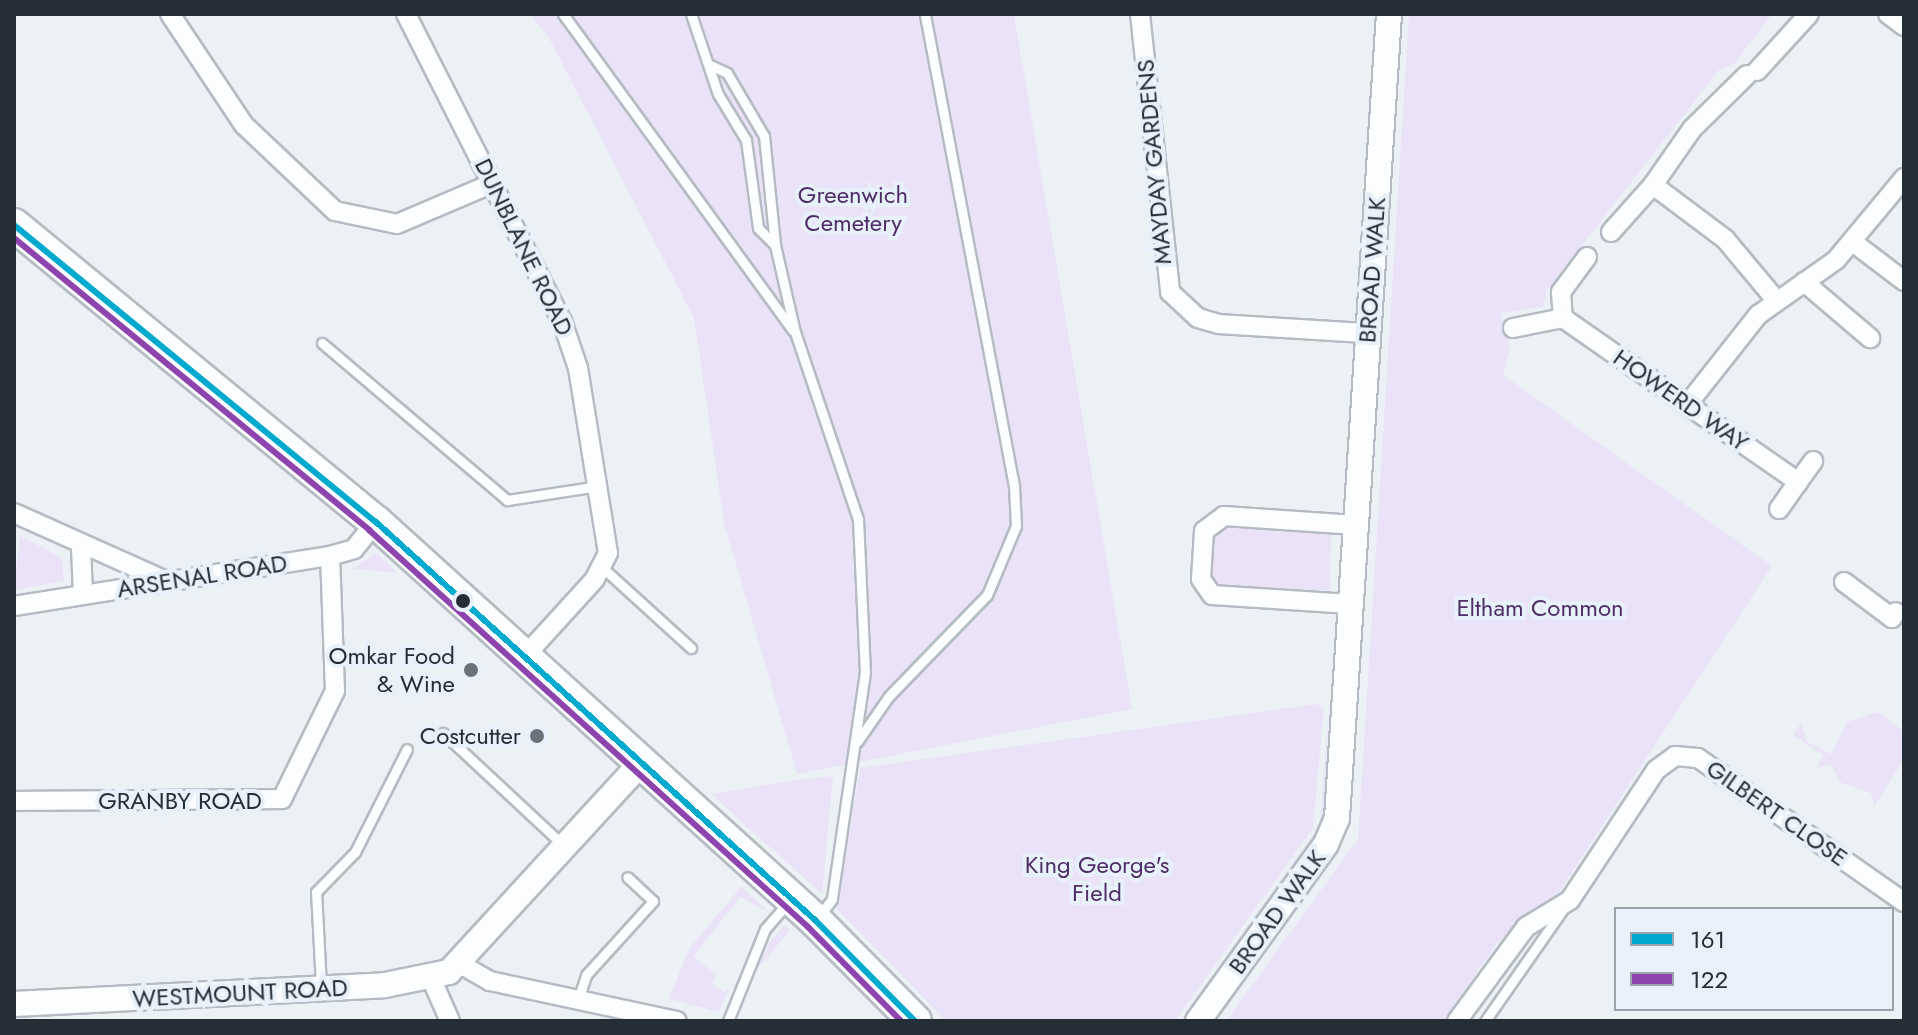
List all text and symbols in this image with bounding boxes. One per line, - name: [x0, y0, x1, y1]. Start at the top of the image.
- street label: MAYDAY GARDENS: [1131, 58, 1177, 266]
- street label: DUNBLANE ROAD: [469, 154, 579, 340]
- park label: Greenwich Cemetery: [798, 181, 908, 237]
- street label: BROAD WALK: [1353, 196, 1391, 344]
- street label: HOWERD WAY: [1608, 343, 1754, 457]
- street label: ARSENAL ROAD: [115, 548, 289, 604]
- unlabelled marker: [455, 593, 471, 609]
- park label: Eltham Common: [1456, 594, 1624, 622]
- place label: Omkar Food & Wine: [329, 642, 455, 698]
- marker: Omkar Food & Wine: [462, 661, 480, 679]
- place label: Costcutter: [420, 722, 521, 750]
- marker: Costcutter: [528, 727, 546, 745]
- street label: GILBERT CLOSE: [1701, 754, 1853, 872]
- street label: GRANBY ROAD: [98, 787, 262, 815]
- street label: BROAD WALK: [1222, 844, 1332, 980]
- park label: King George's Field: [1025, 851, 1169, 907]
- legend: [1614, 907, 1894, 1011]
- text: 161: [1690, 922, 1725, 957]
- text: 122: [1690, 962, 1728, 997]
- street label: WESTMOUNT ROAD: [132, 973, 348, 1013]

